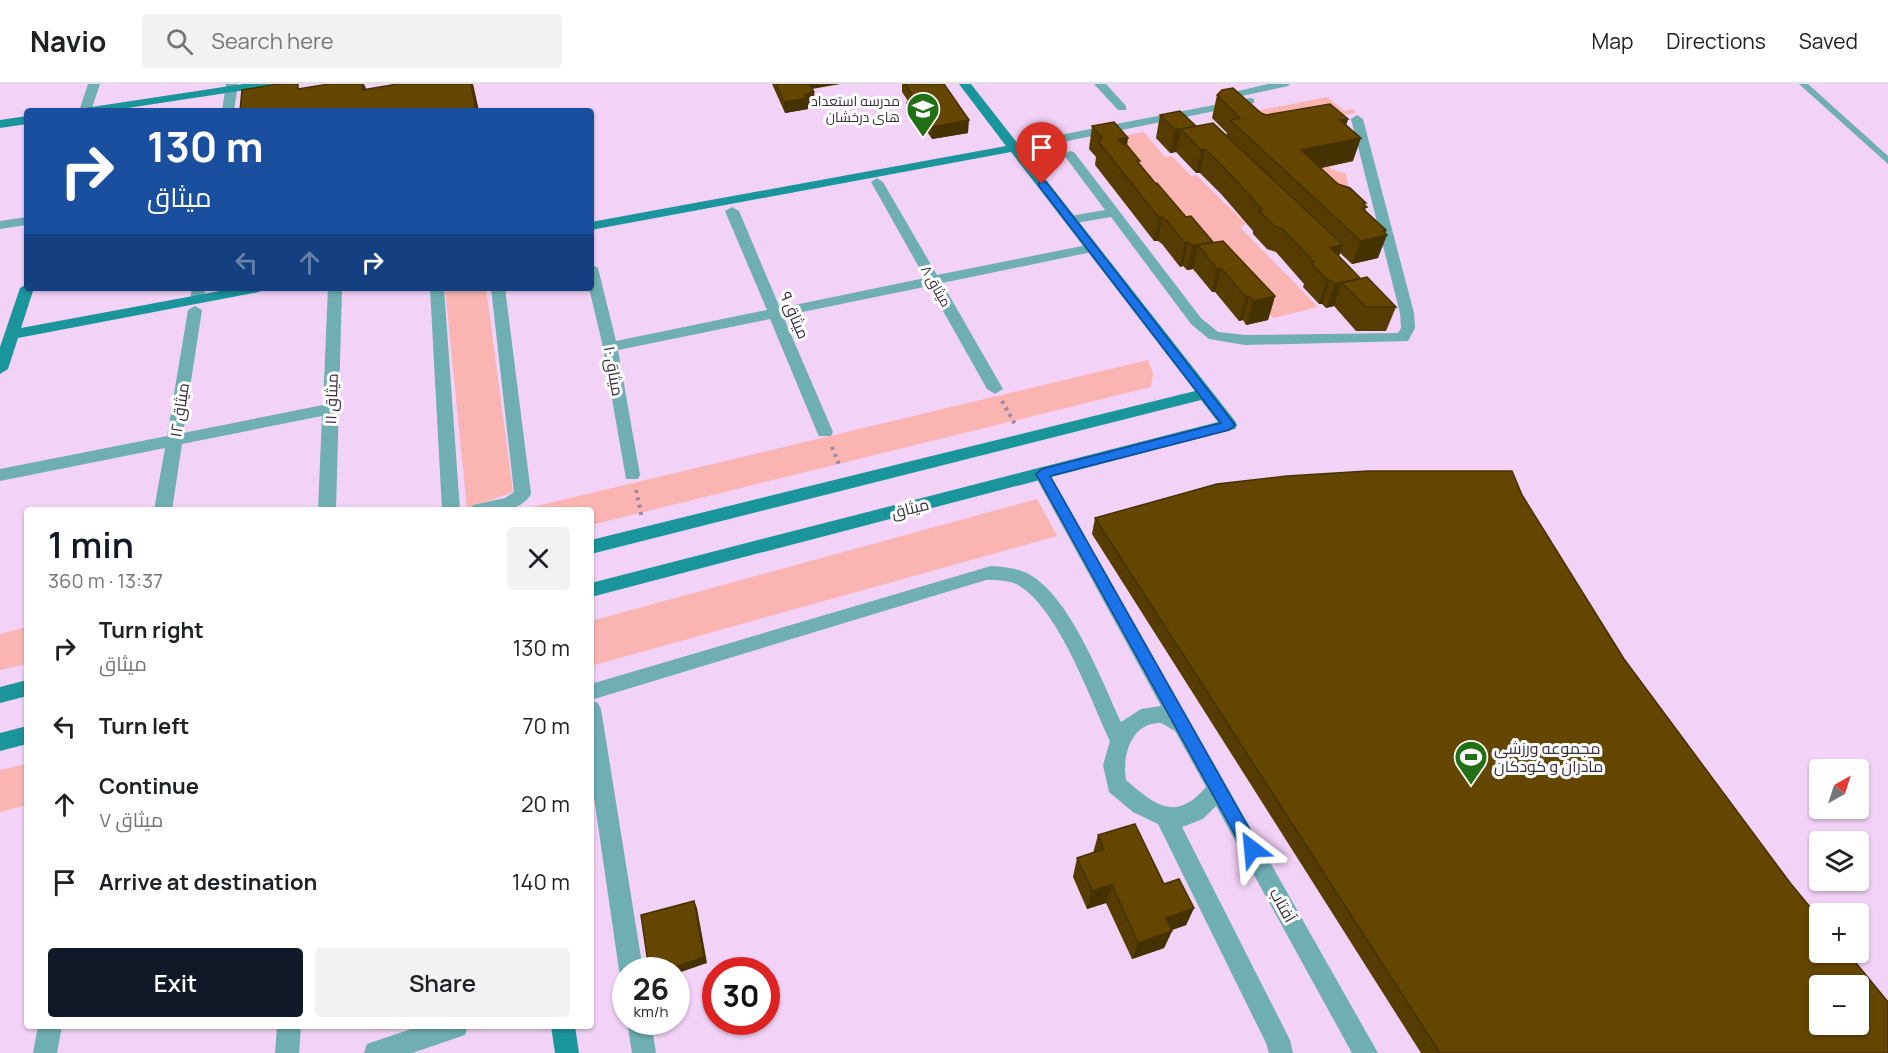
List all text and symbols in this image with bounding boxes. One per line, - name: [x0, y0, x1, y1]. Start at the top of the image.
- search box: [142, 14, 562, 68]
- text: Navio: [30, 22, 106, 60]
- icon: search: [163, 25, 196, 58]
- text: Search here: [211, 26, 334, 56]
- text: Map: [1592, 27, 1633, 55]
- text: Directions: [1666, 27, 1766, 55]
- text: Saved: [1799, 27, 1858, 55]
- place label: مدرسه استعداد های درخشان: [811, 91, 900, 126]
- school or university icon: مدرسه استعداد های درخشان: [905, 91, 941, 138]
- text: 130 m: [147, 117, 264, 175]
- pin: [1016, 122, 1067, 184]
- icon: arrive: [1025, 131, 1058, 164]
- icon: right: [48, 132, 126, 210]
- text: میثاق: [147, 178, 211, 215]
- icon: left: [230, 246, 263, 279]
- icon: ahead: [293, 246, 326, 279]
- icon: right: [356, 246, 389, 279]
- street label: میثاق ۸: [917, 262, 956, 310]
- street label: میثاق ۹: [775, 288, 815, 342]
- street label: میثاق ۱۰: [599, 344, 629, 398]
- street label: میثاق ۱۱: [319, 373, 343, 425]
- street label: میثاق ۱۲: [164, 381, 194, 439]
- street label: میثاق: [889, 493, 931, 523]
- text: 1 min: [48, 520, 134, 569]
- button: close: [507, 527, 570, 590]
- text: 360 m · 13:37: [48, 567, 163, 594]
- text: Turn right: [99, 615, 204, 645]
- icon: right: [48, 632, 81, 665]
- text: 130 m: [513, 633, 570, 663]
- text: میثاق: [99, 650, 147, 677]
- icon: left: [48, 710, 81, 743]
- text: Turn left: [99, 711, 189, 741]
- text: 70 m: [522, 711, 570, 741]
- place label: مجموعه ورزشی مادران و کودکان: [1494, 737, 1603, 777]
- sports icon: مجموعه ورزشی مادران و کودکان: [1453, 739, 1489, 786]
- north arrow: [1809, 759, 1869, 819]
- map controls: [1809, 759, 1869, 1035]
- text: Continue: [99, 771, 199, 801]
- icon: ahead: [48, 788, 81, 821]
- text: 20 m: [521, 789, 570, 819]
- text: میثاق ۷: [99, 806, 163, 833]
- position arrow: [1220, 817, 1284, 881]
- button: layers: [1809, 831, 1869, 891]
- icon: arrive: [48, 866, 81, 899]
- text: Arrive at destination: [99, 867, 317, 897]
- text: 140 m: [512, 867, 570, 897]
- street label: آفتاب: [1265, 884, 1302, 927]
- button: +: [1809, 903, 1869, 963]
- button: Exit: [48, 948, 303, 1017]
- button: Share: [315, 948, 570, 1017]
- speed limit sign: 30: [702, 957, 780, 1035]
- text: 26: [633, 968, 669, 1009]
- button: −: [1809, 975, 1869, 1035]
- text: km/h: [634, 1001, 668, 1022]

